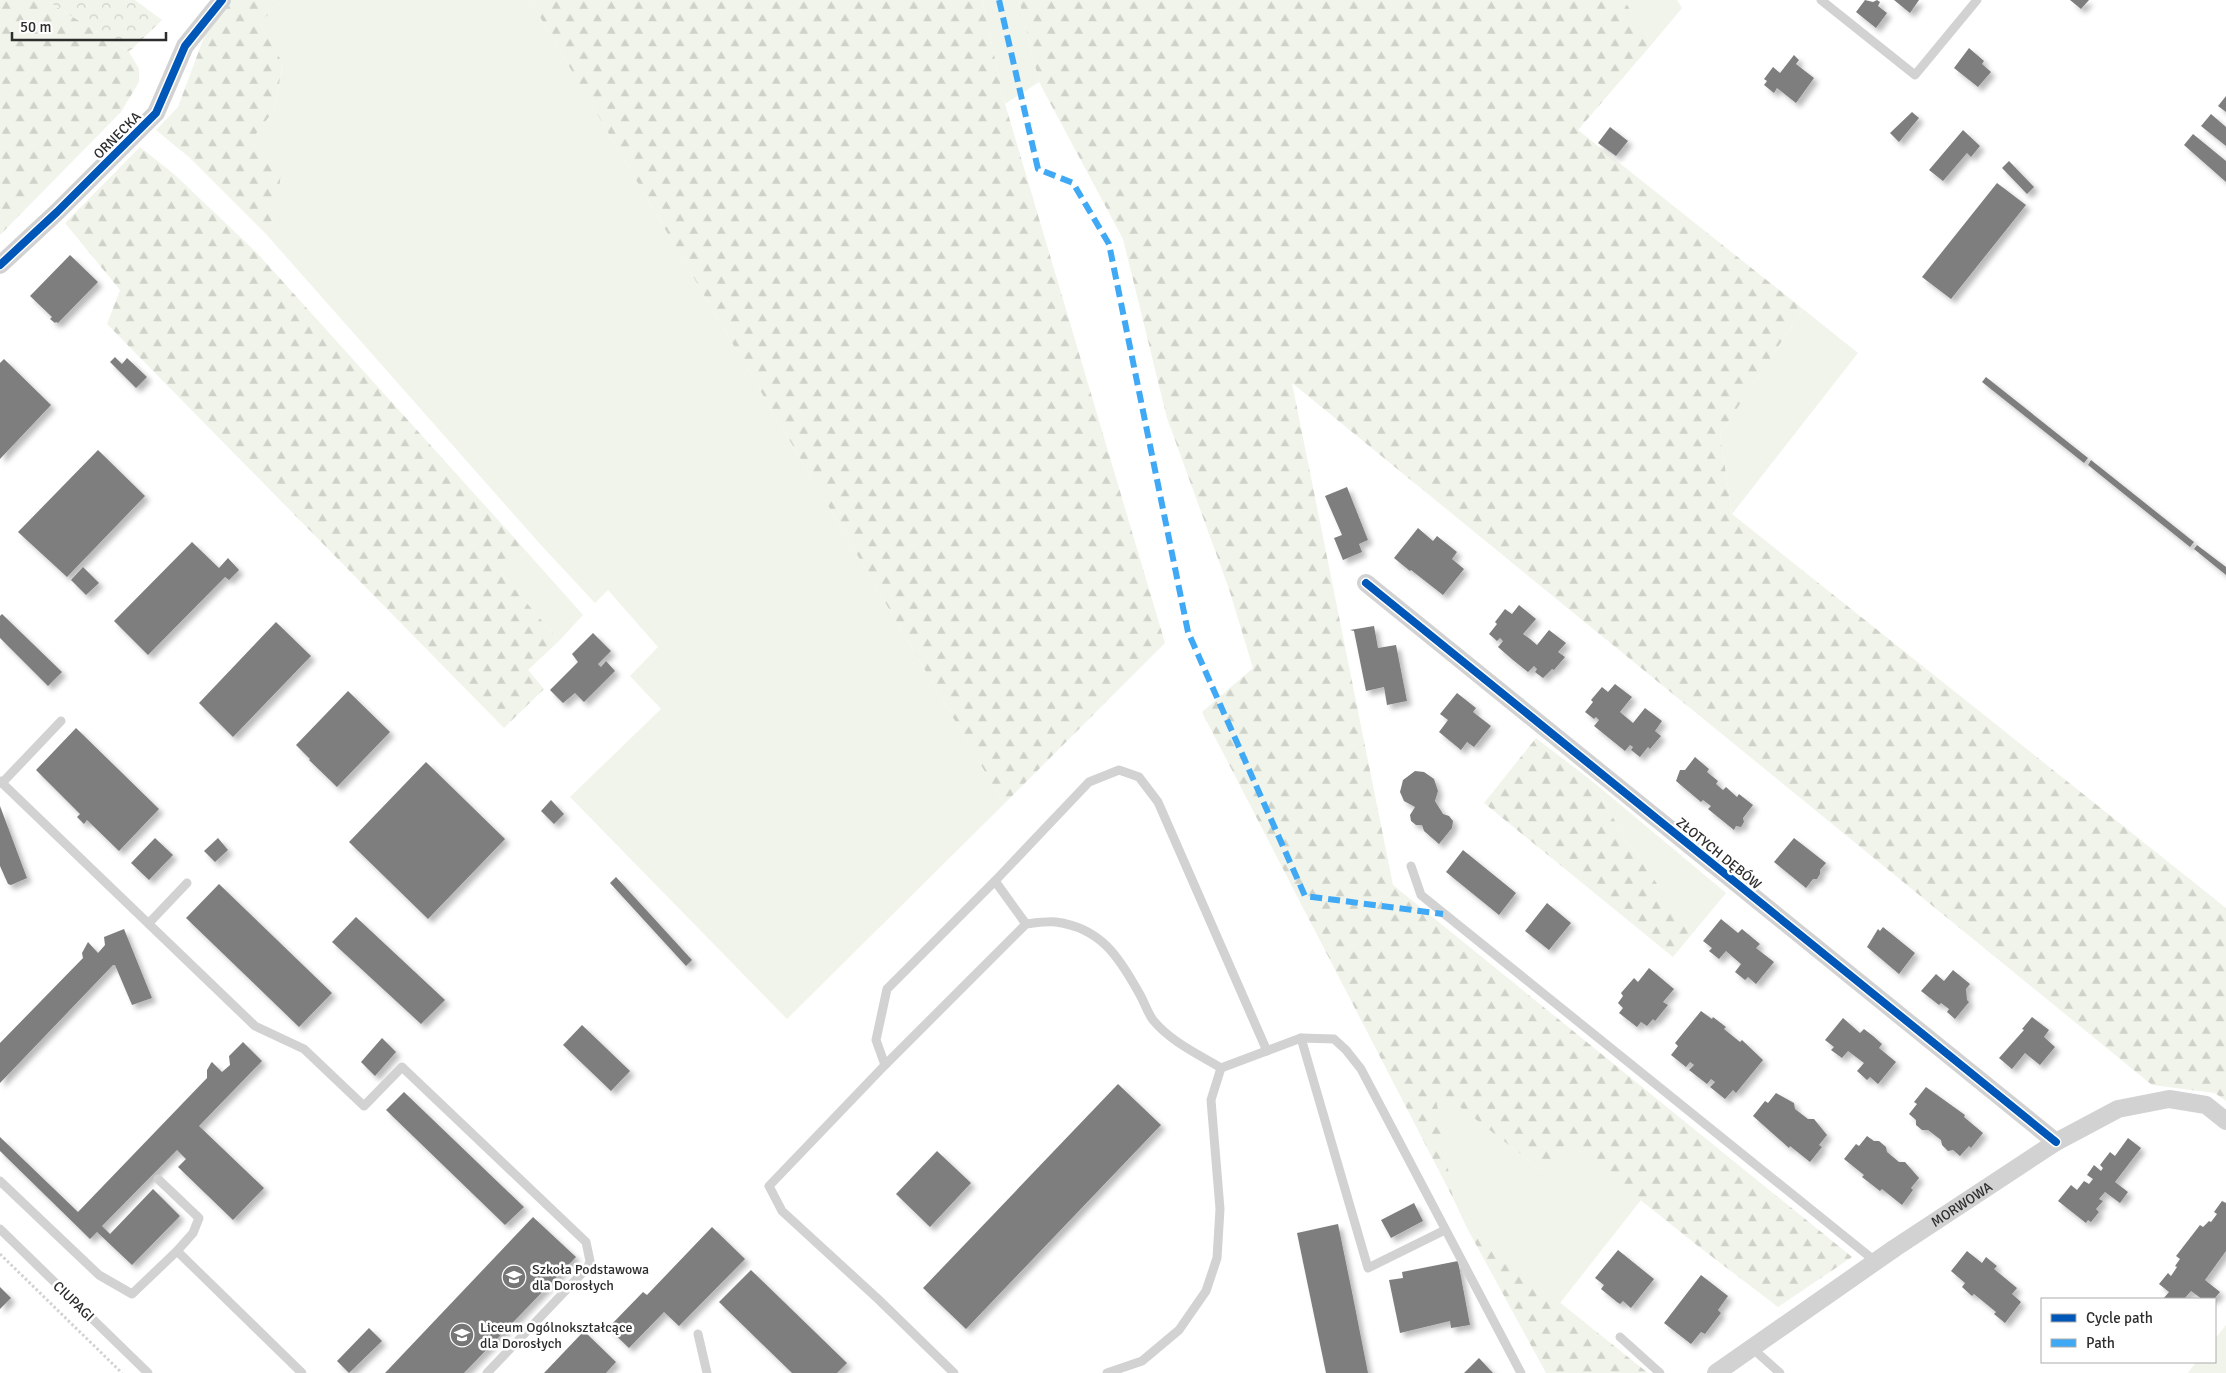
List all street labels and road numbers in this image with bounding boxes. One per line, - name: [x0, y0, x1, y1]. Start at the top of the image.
- street label: ORNECKA: [90, 108, 145, 163]
- street label: ZŁOTYCH DĘBÓW: [1673, 814, 1765, 893]
- street label: MORWOWA: [1928, 1178, 1996, 1231]
- street label: CIUPAGI: [50, 1278, 98, 1325]

